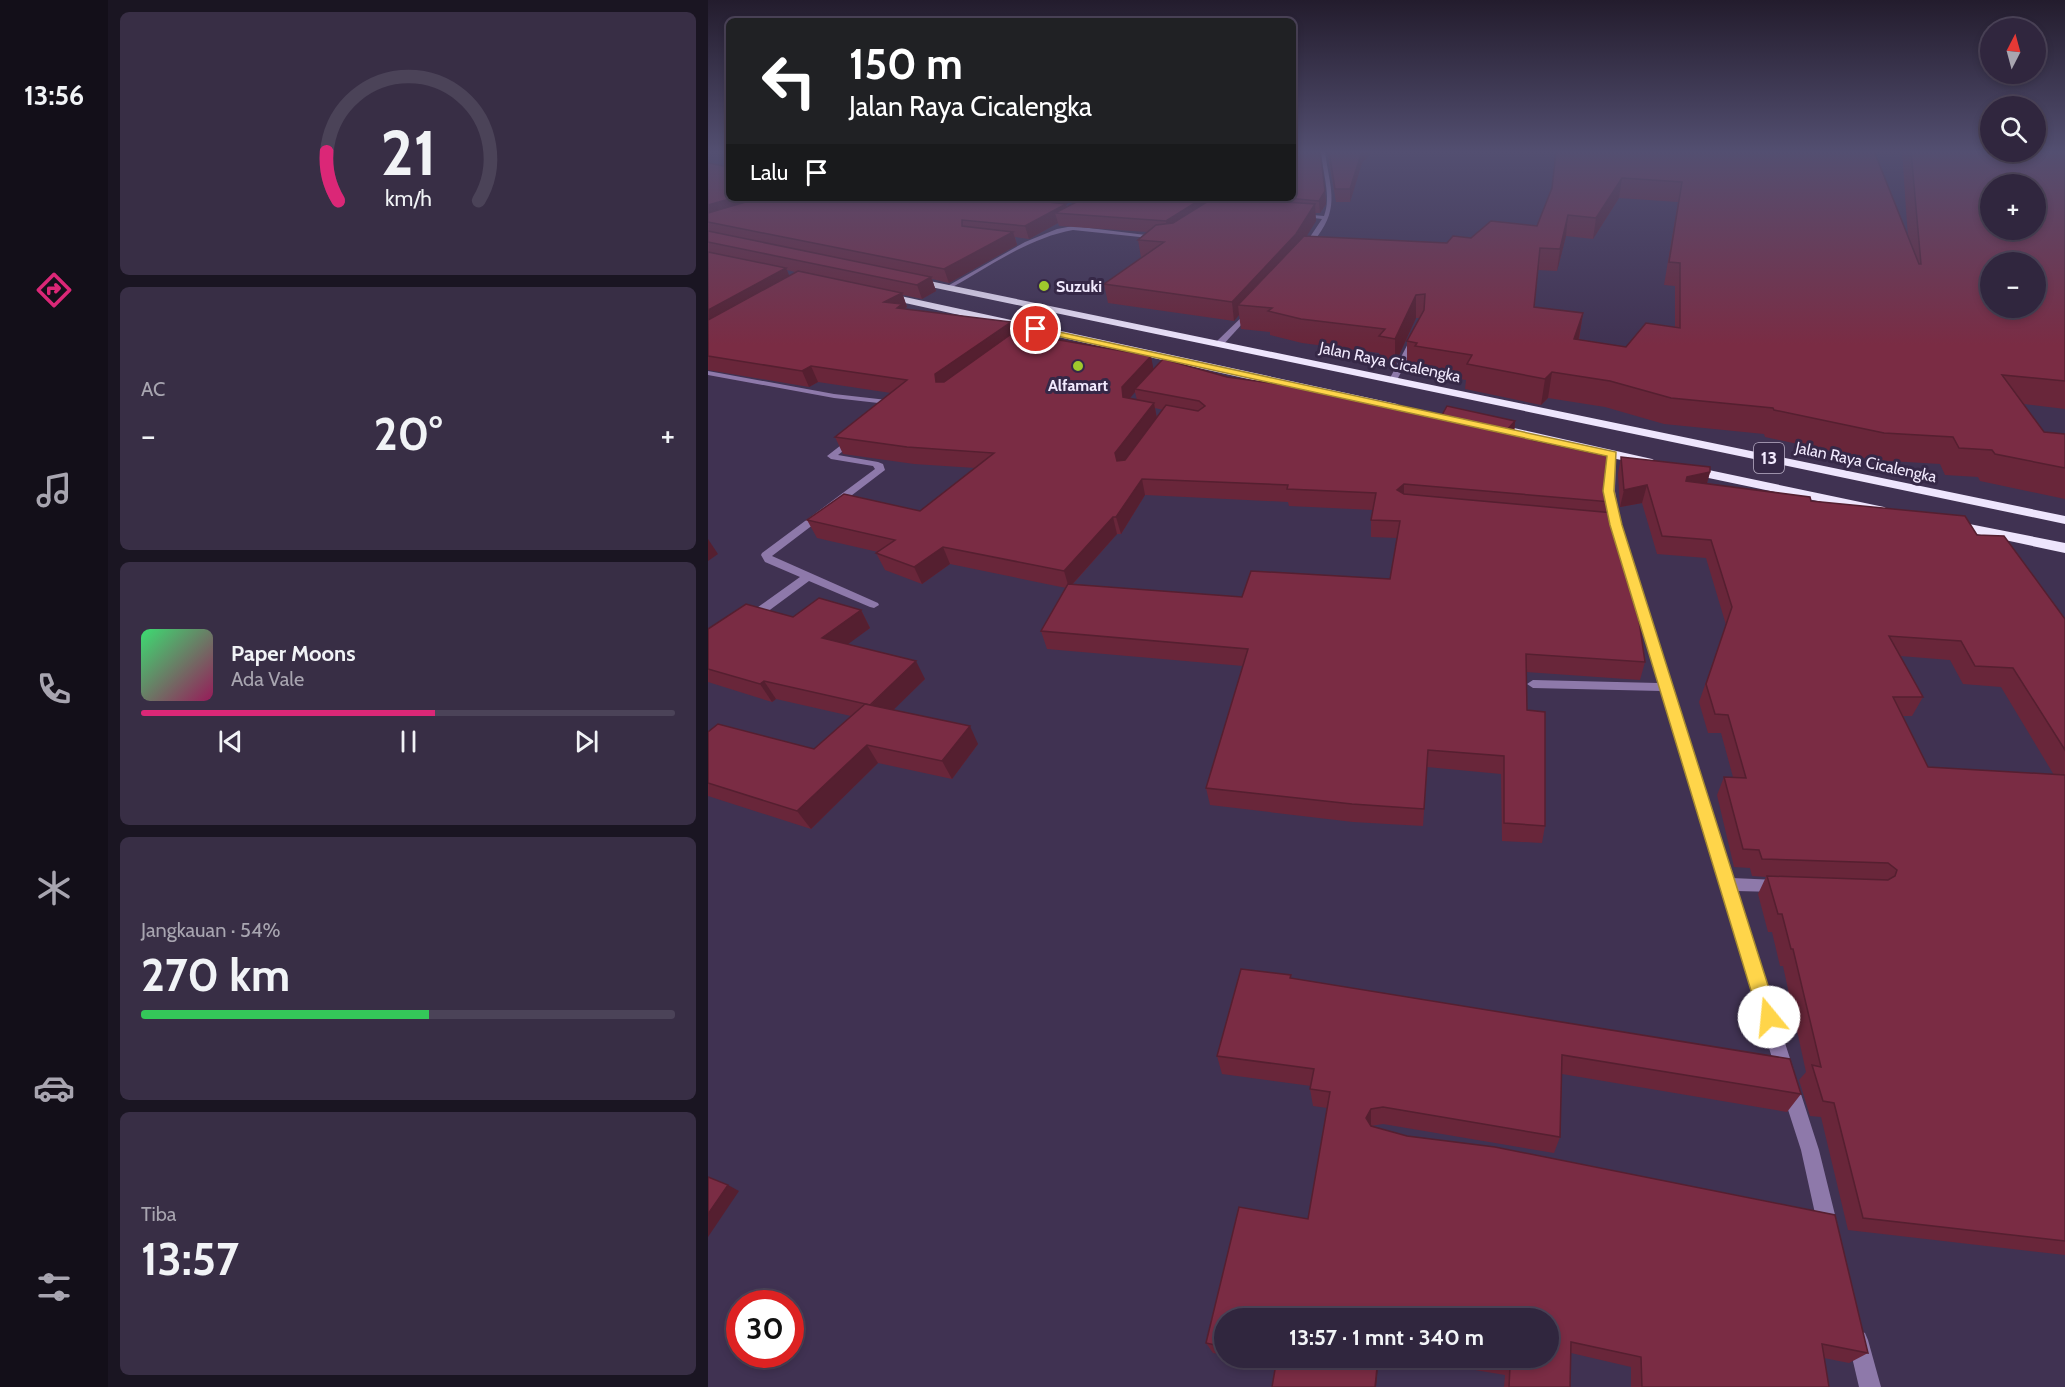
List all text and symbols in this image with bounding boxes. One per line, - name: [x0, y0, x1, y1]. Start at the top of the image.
- north arrow: [1980, 18, 2046, 84]
- map controls: [1980, 18, 2046, 318]
- text: 150 m: [849, 38, 963, 90]
- icon: left: [750, 42, 828, 120]
- text: 13:56: [24, 79, 84, 112]
- text: Jalan Raya Cicalengka: [849, 90, 1092, 123]
- button: search: [1980, 96, 2046, 162]
- text: 21: [380, 115, 436, 191]
- icon: arrive: [800, 156, 833, 189]
- text: Lalu: [750, 159, 788, 186]
- button: +: [1980, 174, 2046, 240]
- text: km/h: [385, 185, 431, 211]
- button: −: [1980, 252, 2046, 318]
- icon: directions: [33, 269, 75, 311]
- place label: Suzuki: [1056, 277, 1102, 296]
- marker: Suzuki: [1037, 279, 1051, 293]
- pin: [1010, 303, 1061, 354]
- icon: arrive: [1019, 312, 1052, 345]
- street label: Jalan Raya Cicalengka: [1317, 338, 1463, 386]
- marker: Alfamart: [1071, 359, 1085, 373]
- place label: Alfamart: [1048, 376, 1108, 395]
- text: AC: [141, 377, 165, 401]
- text: 20°: [374, 407, 442, 461]
- text: −: [141, 415, 156, 455]
- text: +: [660, 415, 675, 455]
- street label: Jalan Raya Cicalengka: [1793, 438, 1939, 486]
- road number: 13: [1754, 443, 1784, 473]
- icon: music: [33, 469, 75, 511]
- text: Paper Moons: [231, 640, 355, 667]
- text: Ada Vale: [231, 667, 304, 691]
- icon: phone: [33, 668, 75, 710]
- icon: previous: [214, 725, 247, 758]
- icon: pause: [392, 725, 425, 758]
- icon: next: [570, 725, 603, 758]
- icon: climate: [33, 867, 75, 909]
- text: Jangkauan · 54%: [141, 918, 280, 942]
- text: 270 km: [141, 948, 290, 1002]
- position arrow: [1737, 985, 1801, 1049]
- icon: car: [33, 1067, 75, 1109]
- text: Tiba: [141, 1202, 176, 1226]
- text: 13:57: [141, 1232, 239, 1286]
- icon: filters: [33, 1266, 75, 1308]
- speed limit sign: 30: [726, 1290, 804, 1368]
- text: 13:57 · 1 mnt · 340 m: [1289, 1324, 1484, 1351]

